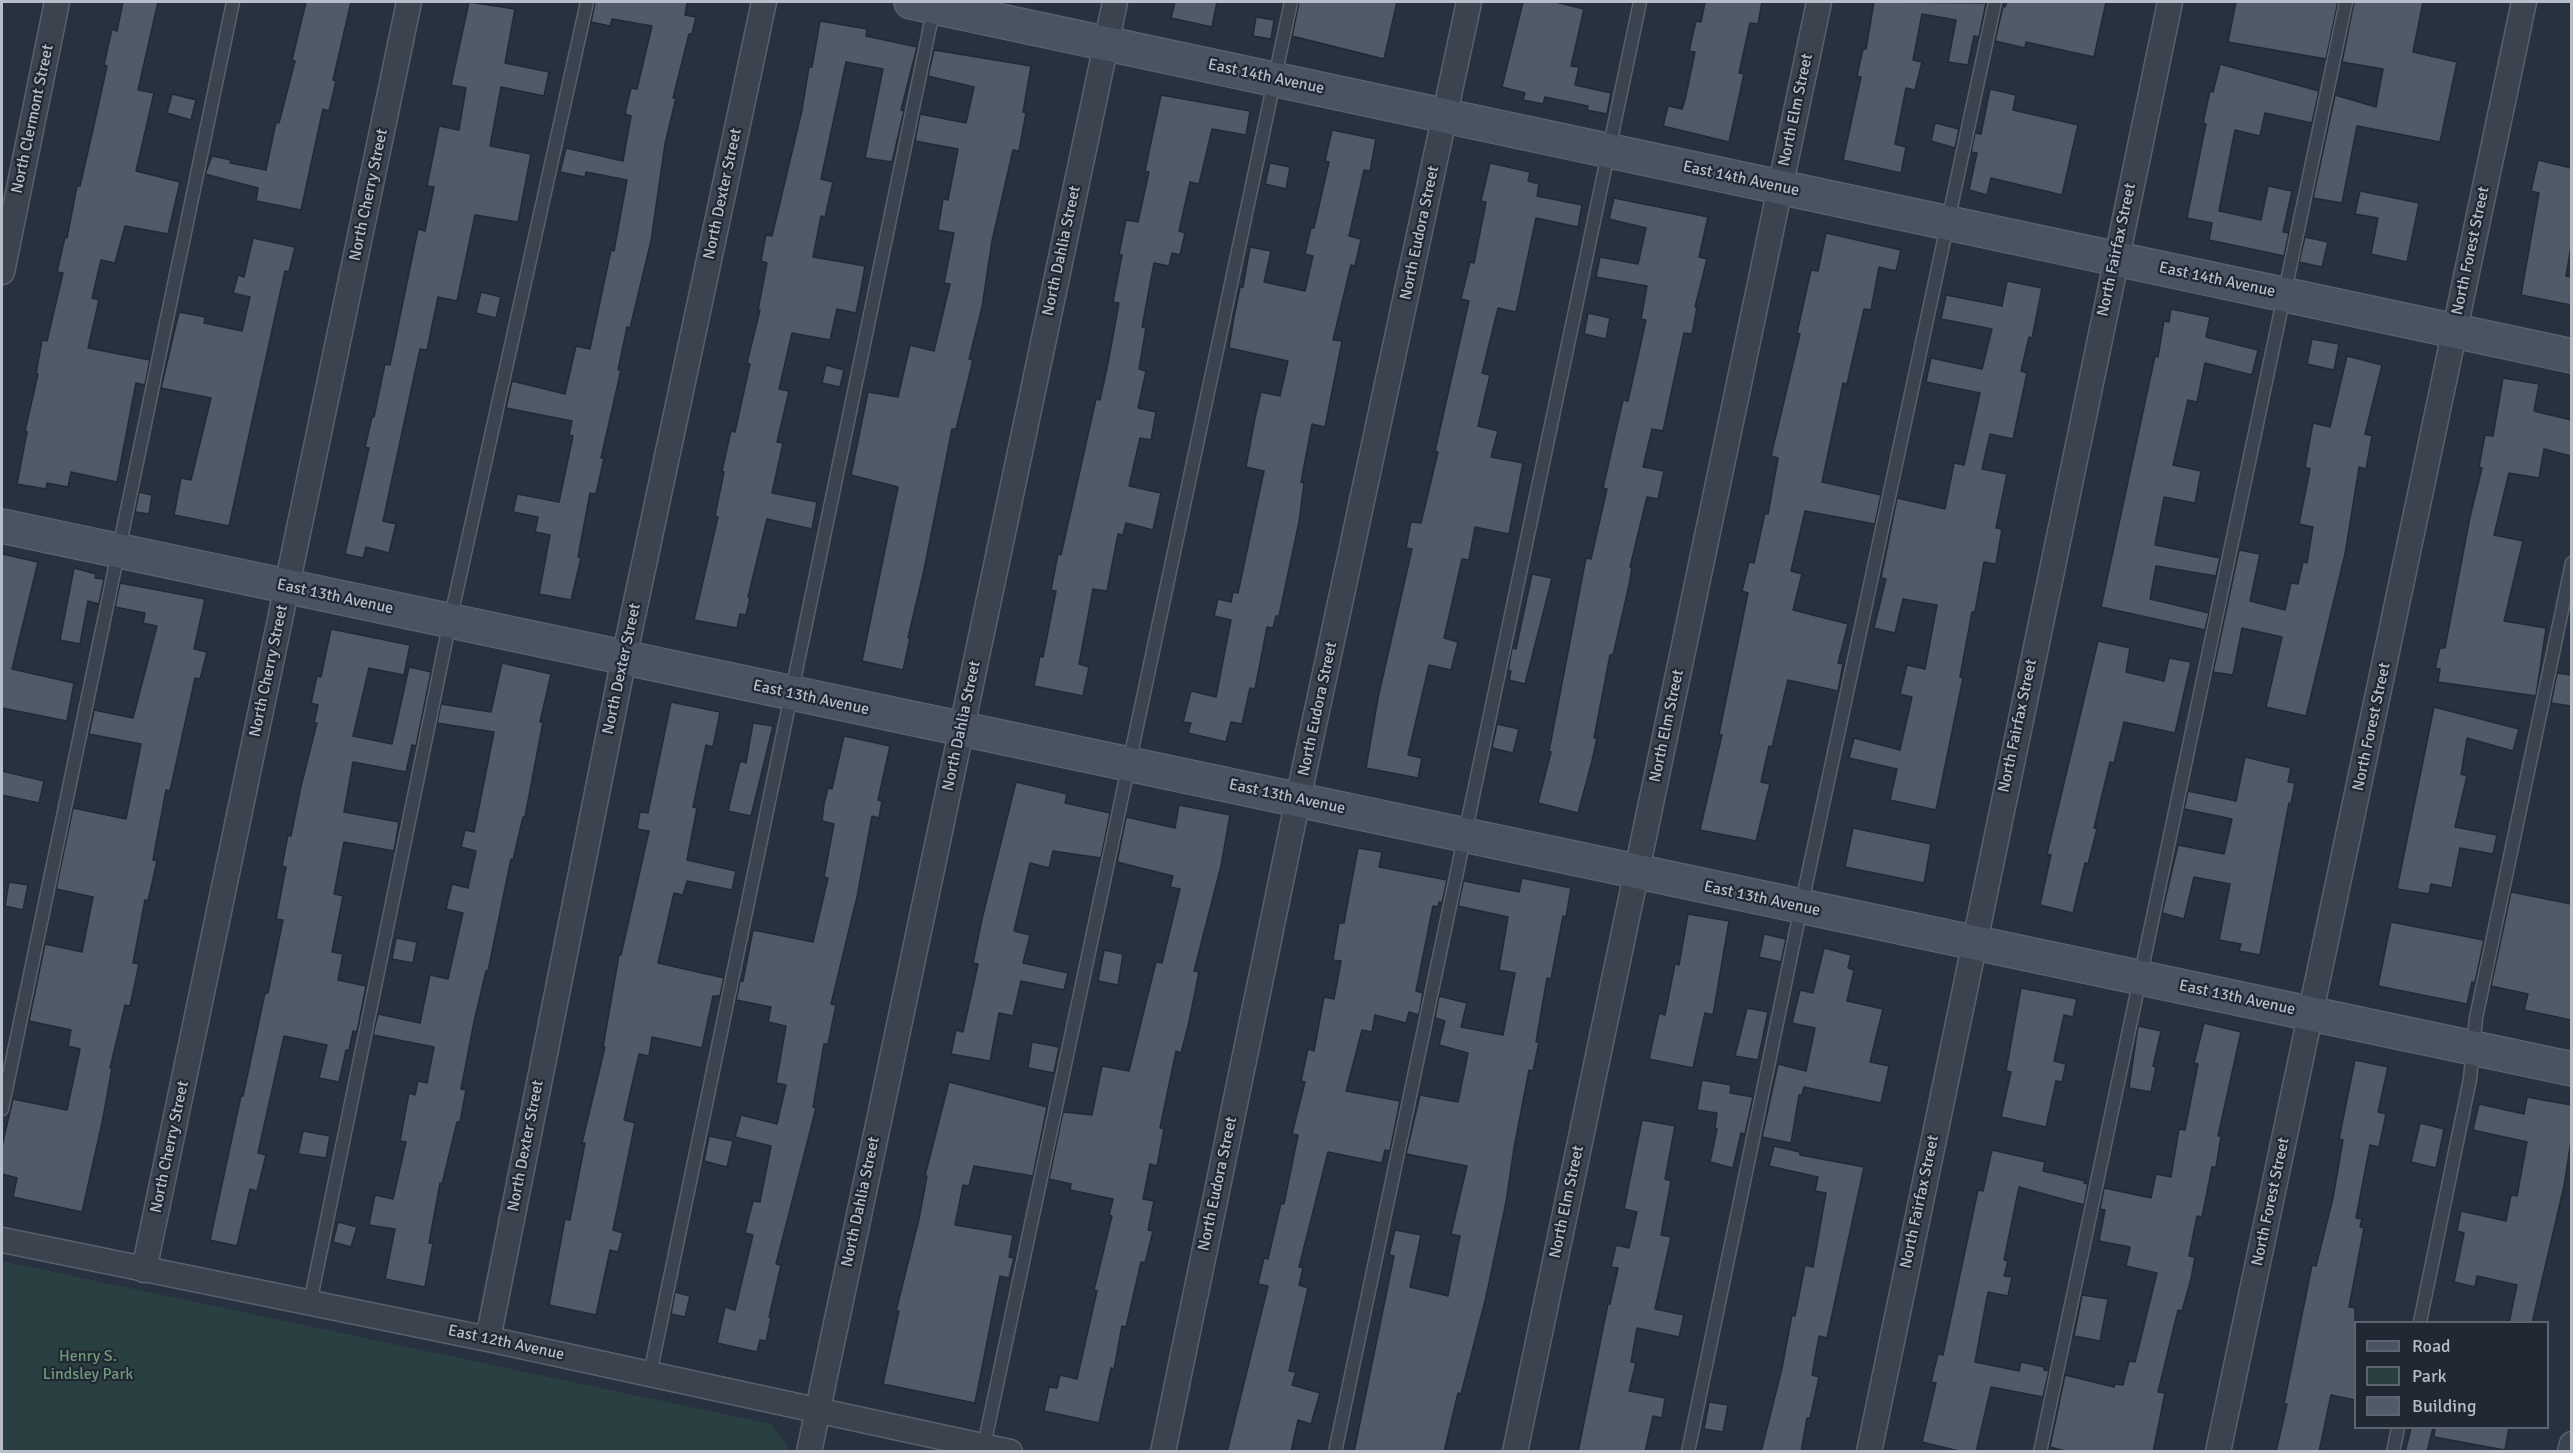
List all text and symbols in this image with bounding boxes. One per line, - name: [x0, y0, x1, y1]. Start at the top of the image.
- street label: North Clermont Street: [8, 43, 58, 195]
- street label: North Elm Street: [1775, 52, 1817, 168]
- street label: East 14th Avenue: [1206, 55, 1326, 99]
- street label: North Cherry Street: [346, 127, 392, 263]
- street label: North Dexter Street: [700, 127, 746, 261]
- street label: East 14th Avenue: [1681, 157, 1801, 201]
- street label: North Eudora Street: [1396, 164, 1444, 302]
- street label: North Fairfax Street: [2093, 182, 2141, 318]
- street label: North Dahlia Street: [1039, 184, 1085, 318]
- street label: North Forest Street: [2448, 185, 2494, 317]
- street label: East 14th Avenue: [2157, 258, 2277, 302]
- street label: East 13th Avenue: [275, 575, 395, 619]
- street label: North Dexter Street: [599, 602, 645, 736]
- street label: North Cherry Street: [246, 603, 292, 739]
- street label: North Eudora Street: [1294, 640, 1342, 778]
- street label: North Fairfax Street: [1994, 658, 2042, 794]
- street label: North Dahlia Street: [939, 659, 985, 793]
- street label: North Forest Street: [2349, 661, 2395, 793]
- street label: North Elm Street: [1646, 668, 1688, 784]
- street label: East 13th Avenue: [751, 676, 871, 720]
- street label: East 13th Avenue: [1227, 775, 1347, 819]
- street label: East 13th Avenue: [1702, 877, 1822, 921]
- street label: East 13th Avenue: [2177, 976, 2297, 1020]
- street label: North Cherry Street: [147, 1079, 193, 1215]
- street label: North Dexter Street: [504, 1079, 548, 1213]
- street label: North Eudora Street: [1194, 1115, 1242, 1253]
- street label: North Fairfax Street: [1896, 1134, 1944, 1270]
- street label: North Dahlia Street: [838, 1135, 884, 1269]
- street label: North Forest Street: [2248, 1136, 2294, 1268]
- street label: North Elm Street: [1546, 1144, 1588, 1260]
- street label: East 12th Avenue: [446, 1321, 566, 1365]
- legend: [2354, 1321, 2549, 1429]
- text: Road: [2412, 1335, 2451, 1357]
- park label: Henry S. Lindsley Park: [43, 1347, 133, 1385]
- text: Park: [2412, 1365, 2447, 1387]
- text: Building: [2412, 1395, 2476, 1417]

